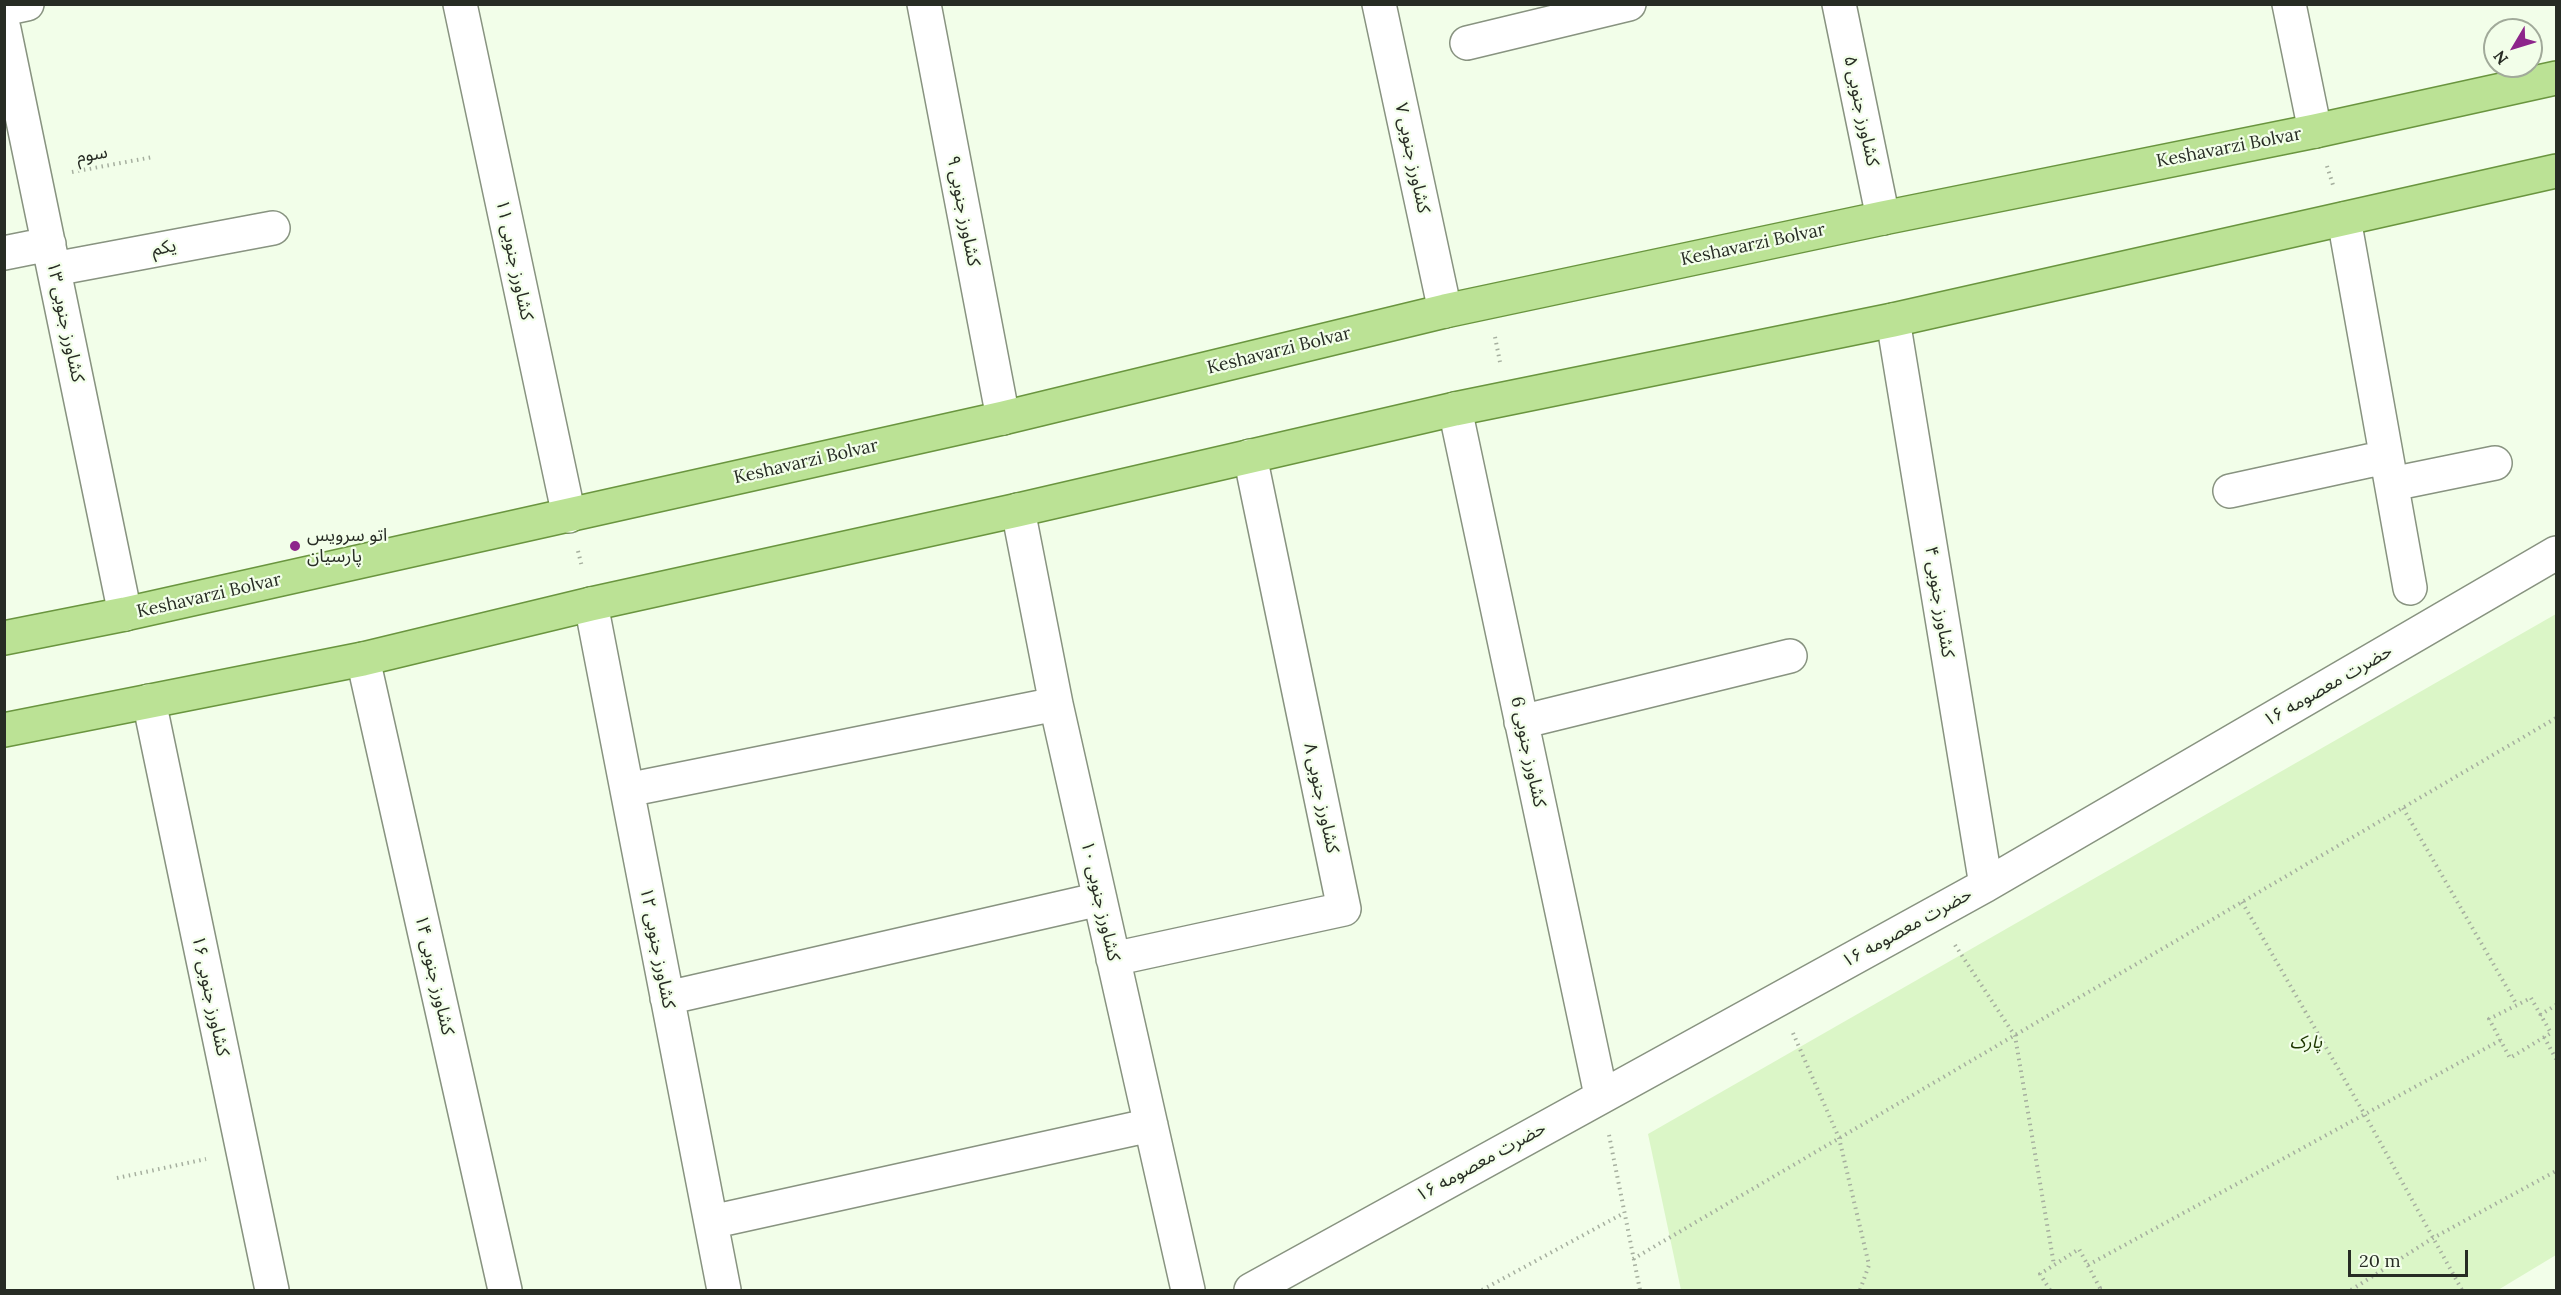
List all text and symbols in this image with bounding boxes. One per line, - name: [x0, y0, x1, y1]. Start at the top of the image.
- north arrow: [2483, 18, 2543, 78]
- text: N: [2489, 47, 2512, 69]
- street label: کشاورز جنوبی ۵: [1839, 54, 1883, 168]
- street label: کشاورز جنوبی ۷: [1390, 101, 1434, 215]
- street label: Keshavarzi Bolvar: [2155, 123, 2303, 173]
- street label: سوم: [75, 142, 109, 168]
- street label: کشاورز جنوبی ۹: [942, 154, 984, 268]
- street label: کشاورز جنوبی ۱۱: [491, 198, 537, 322]
- street label: Keshavarzi Bolvar: [1679, 219, 1827, 271]
- street label: یکم: [150, 235, 178, 261]
- street label: کشاورز جنوبی ۱۳: [42, 260, 88, 384]
- street label: Keshavarzi Bolvar: [1205, 323, 1353, 379]
- street label: Keshavarzi Bolvar: [732, 435, 880, 489]
- place label: اتو سرویس پارسیان: [307, 525, 387, 568]
- marker: اتو سرویس پارسیان: [288, 539, 302, 553]
- street label: کشاورز جنوبی ۴: [1920, 545, 1958, 659]
- street label: Keshavarzi Bolvar: [135, 569, 283, 623]
- street label: حضرت معصومه ۱۶: [2260, 640, 2396, 732]
- street label: کشاورز جنوبی 6: [1506, 695, 1550, 809]
- street label: کشاورز جنوبی ۸: [1299, 741, 1343, 855]
- street label: کشاورز جنوبی ۱۰: [1076, 839, 1124, 963]
- street label: حضرت معصومه ۱۶: [1838, 883, 1976, 973]
- street label: کشاورز جنوبی ۱۲: [635, 886, 679, 1010]
- street label: کشاورز جنوبی ۱۴: [410, 913, 458, 1037]
- street label: کشاورز جنوبی ۱۶: [187, 934, 233, 1058]
- park label: پارک: [2290, 1032, 2322, 1054]
- street label: حضرت معصومه ۱۶: [1412, 1117, 1550, 1207]
- scale bar: [2351, 1238, 2471, 1276]
- text: 20 m: [2359, 1249, 2401, 1272]

